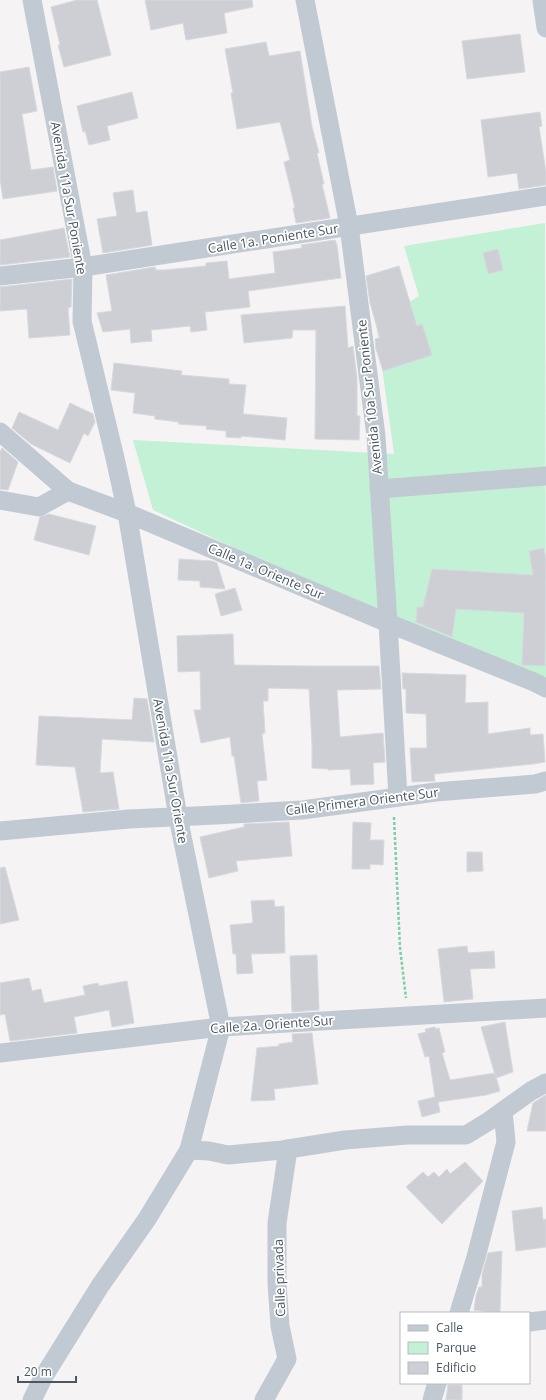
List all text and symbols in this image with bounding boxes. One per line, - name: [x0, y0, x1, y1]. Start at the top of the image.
- street label: Avenida 11a Sur Poniente: [47, 120, 91, 276]
- street label: Calle 1a. Poniente Sur: [206, 219, 340, 257]
- street label: Avenida 10a Sur Poniente: [352, 319, 386, 475]
- street label: Calle 1a. Oriente Sur: [205, 539, 327, 604]
- street label: Avenida 11a Sur Oriente: [149, 697, 193, 845]
- street label: Calle Primera Oriente Sur: [284, 783, 440, 819]
- street label: Calle 2a. Oriente Sur: [210, 1011, 335, 1037]
- street label: Calle privada: [269, 1239, 289, 1317]
- legend: [400, 1312, 530, 1384]
- text: Calle: [436, 1319, 463, 1336]
- text: Parque: [436, 1339, 476, 1356]
- scale bar: [18, 1358, 76, 1384]
- text: Edificio: [436, 1359, 476, 1376]
- text: 20 m: [24, 1363, 52, 1380]

